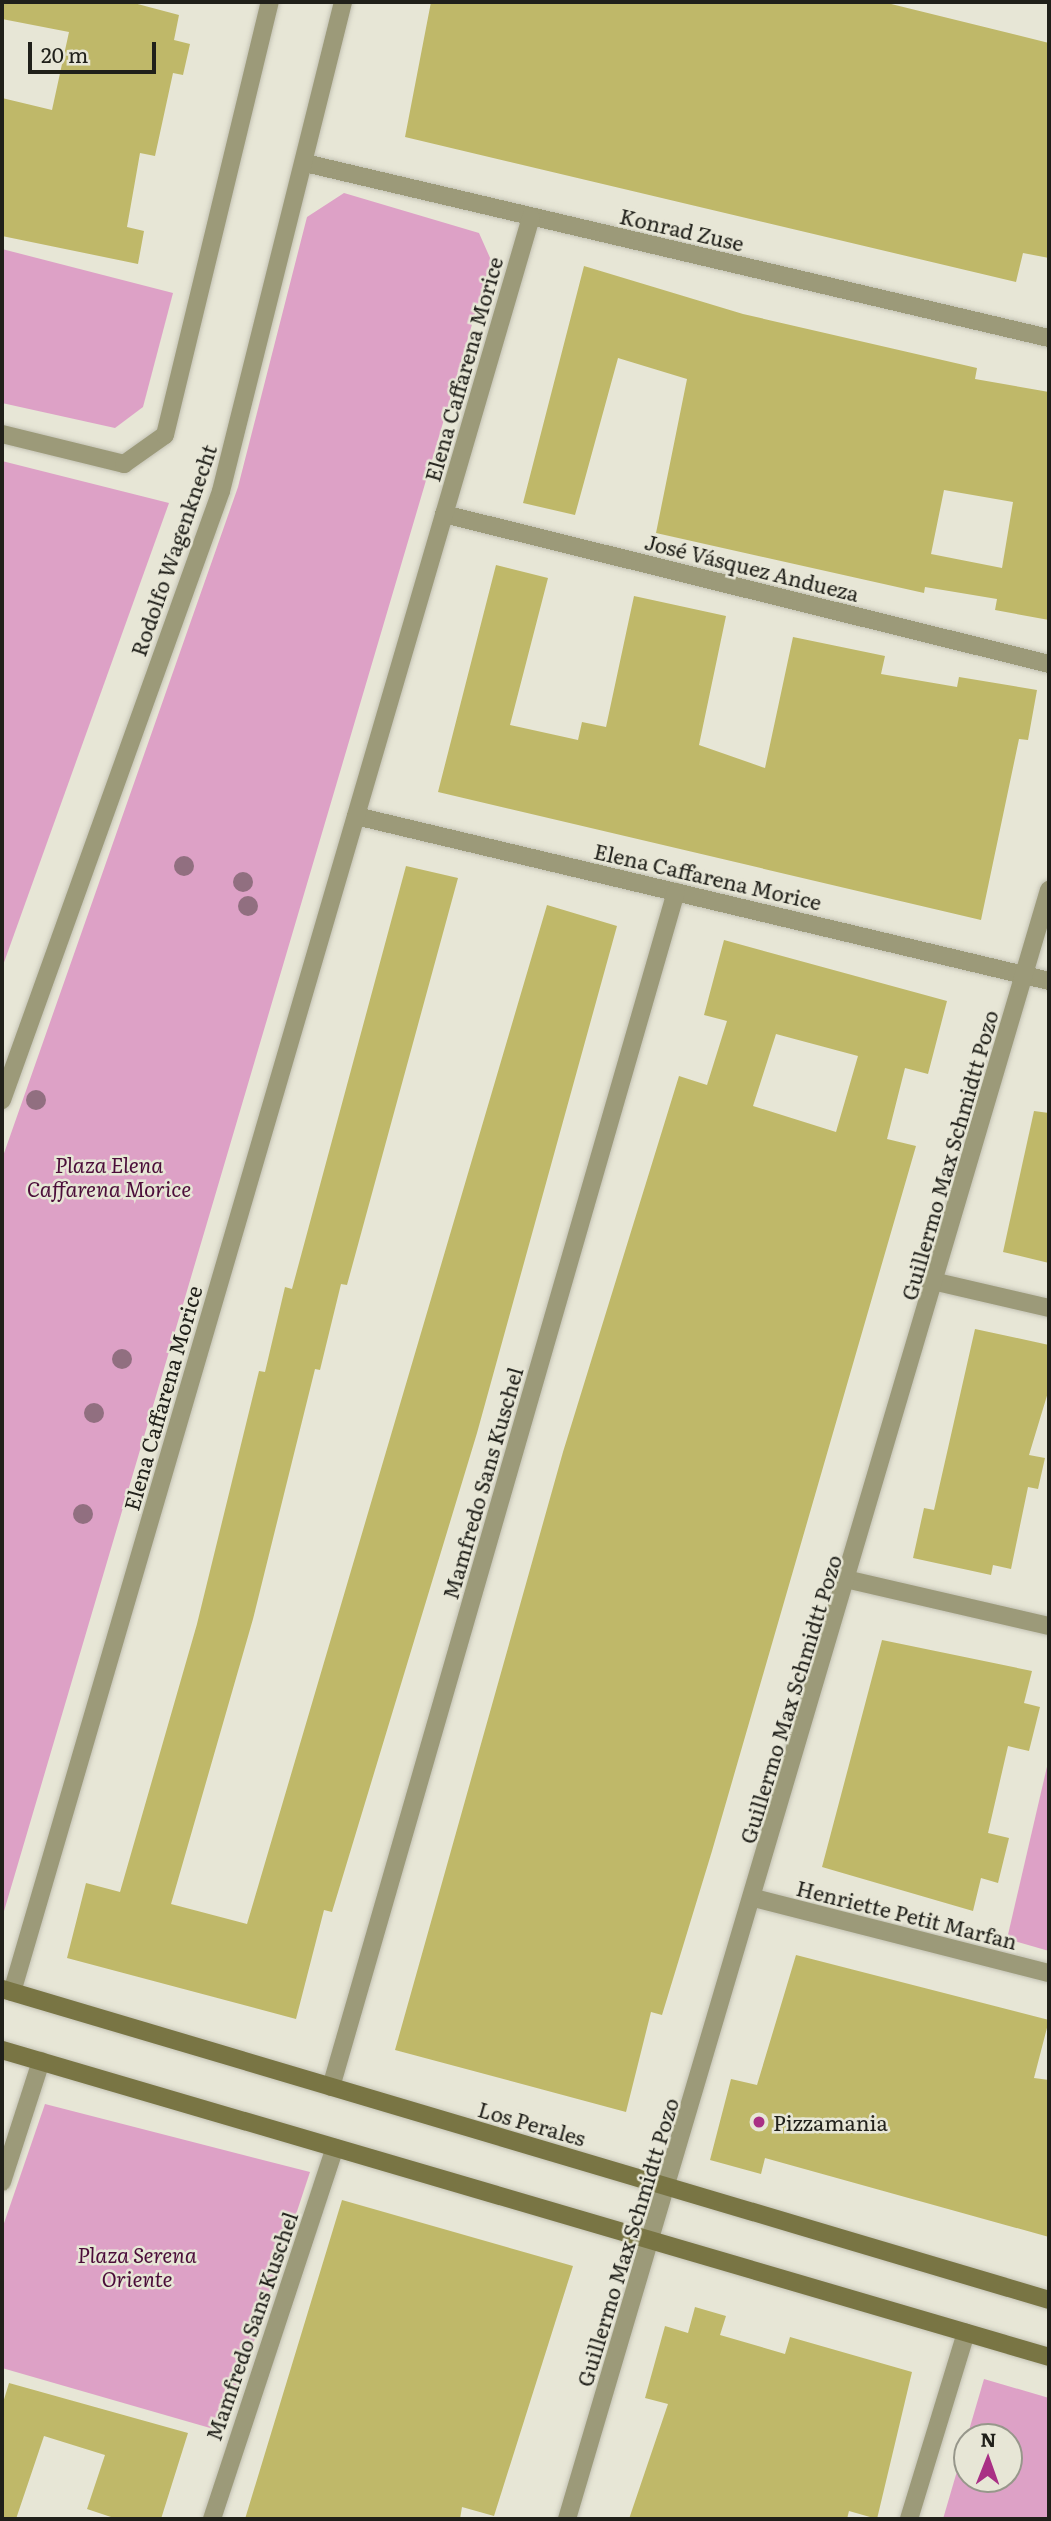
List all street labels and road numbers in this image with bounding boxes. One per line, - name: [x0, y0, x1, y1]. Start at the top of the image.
- street label: Konrad Zuse: [617, 202, 747, 256]
- street label: Elena Caffarena Morice: [419, 254, 507, 484]
- street label: Rodolfo Wagenknecht: [125, 441, 221, 659]
- street label: José Vásquez Andueza: [642, 528, 862, 606]
- street label: Elena Caffarena Morice: [592, 838, 824, 914]
- street label: Guillermo Max Schmidtt Pozo: [895, 1007, 1003, 1303]
- street label: Elena Caffarena Morice: [118, 1283, 206, 1513]
- street label: Mamfredo Sans Kuschel: [437, 1364, 527, 1602]
- street label: Guillermo Max Schmidtt Pozo: [734, 1552, 846, 1846]
- street label: Henriette Petit Marfan: [794, 1874, 1020, 1954]
- street label: Guillermo Max Schmidtt Pozo: [571, 2095, 683, 2389]
- street label: Los Perales: [475, 2096, 589, 2150]
- street label: Mamfredo Sans Kuschel: [200, 2208, 302, 2444]

